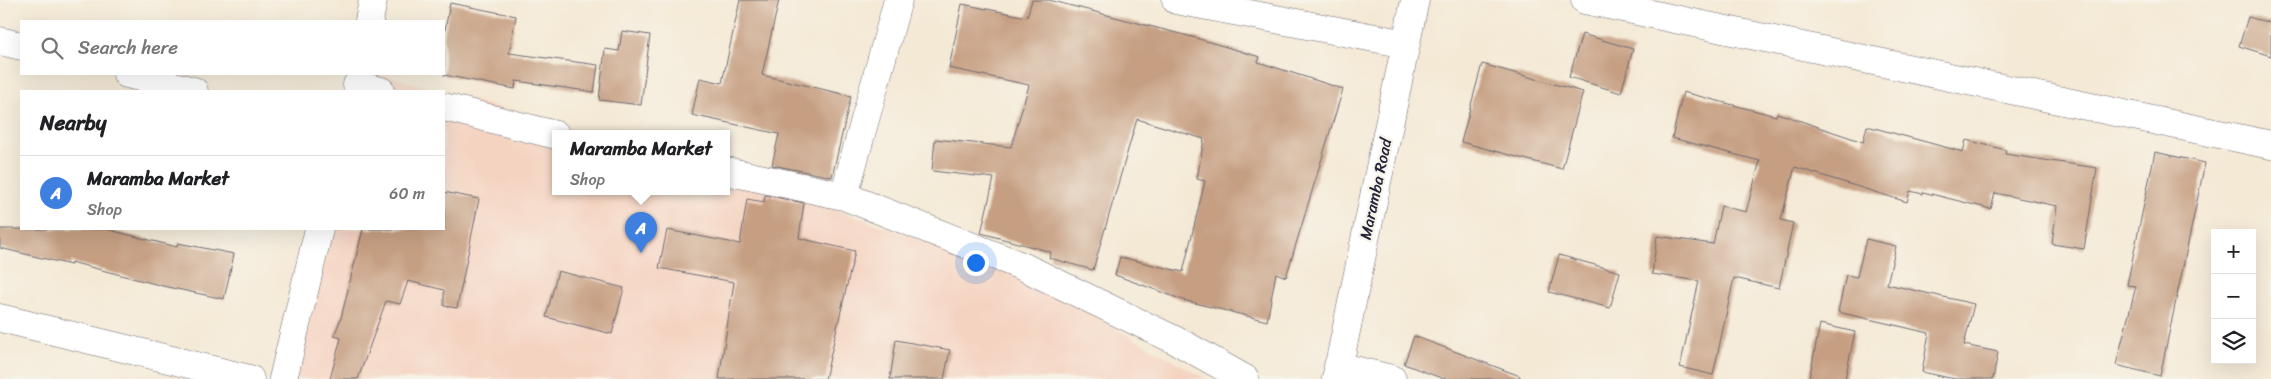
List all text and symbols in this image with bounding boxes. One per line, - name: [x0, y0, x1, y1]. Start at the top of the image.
- search box: [20, 20, 445, 75]
- text: Search here: [78, 31, 178, 64]
- icon: search: [38, 34, 66, 62]
- text: Nearby: [40, 104, 106, 142]
- popup: [552, 130, 730, 195]
- text: Maramba Market: [570, 132, 712, 165]
- street label: Maramba Road: [1351, 134, 1401, 243]
- text: Maramba Market: [87, 162, 229, 195]
- text: Shop: [570, 165, 605, 194]
- text: A: [51, 179, 61, 208]
- text: 60 m: [389, 179, 425, 208]
- text: Shop: [87, 195, 122, 224]
- pin: A: [625, 212, 657, 253]
- map controls: [2211, 229, 2256, 364]
- button: +: [2211, 229, 2256, 274]
- your location: [963, 250, 989, 276]
- button: −: [2211, 274, 2256, 319]
- button: layers: [2211, 319, 2256, 364]

